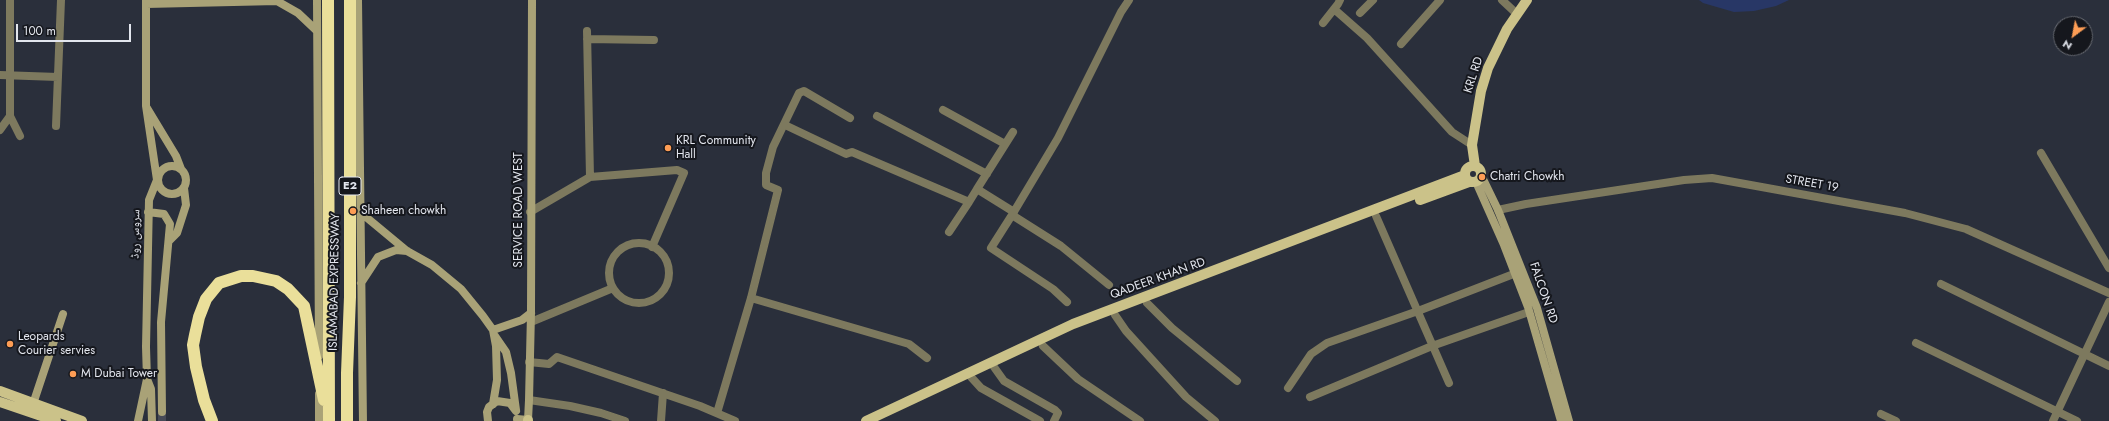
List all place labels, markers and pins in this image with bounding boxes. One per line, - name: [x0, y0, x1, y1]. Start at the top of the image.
- place label: KRL Community Hall: [676, 134, 756, 162]
- marker: KRL Community Hall: [663, 143, 673, 153]
- place label: Chatri Chowkh: [1490, 170, 1565, 184]
- marker: Chatri Chowkh: [1477, 172, 1487, 182]
- place label: Shaheen chowkh: [361, 204, 446, 218]
- marker: Shaheen chowkh: [348, 206, 358, 216]
- place label: Leopards Courier servies: [18, 330, 95, 358]
- marker: Leopards Courier servies: [5, 339, 15, 349]
- place label: M Dubai Tower: [81, 367, 157, 381]
- marker: M Dubai Tower: [68, 369, 78, 379]

